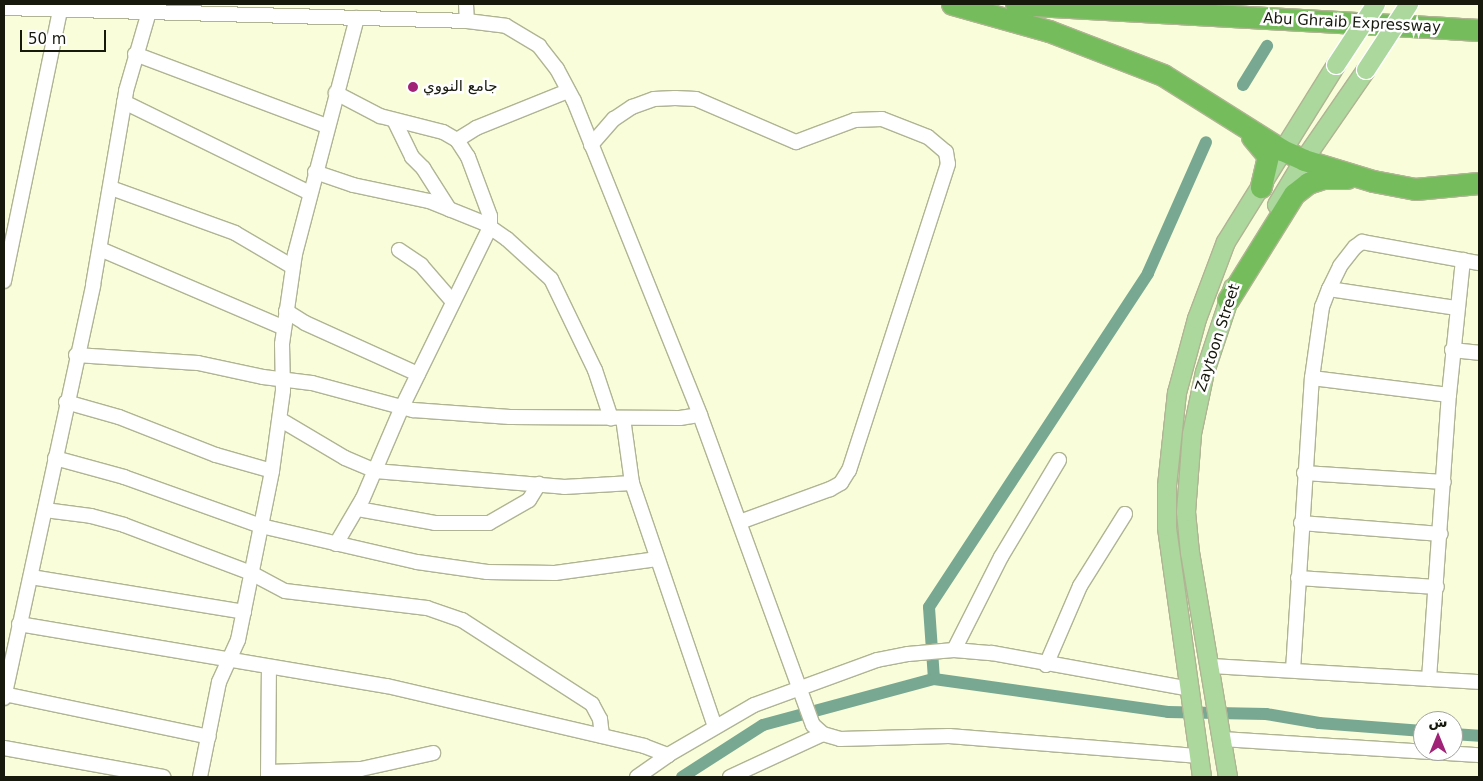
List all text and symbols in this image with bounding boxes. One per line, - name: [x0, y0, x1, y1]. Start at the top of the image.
- street label: Abu Ghraib Expressway: [1263, 9, 1441, 37]
- scale bar: [22, 20, 109, 52]
- text: 50 m: [28, 30, 66, 48]
- place label: جامع النووي: [423, 78, 498, 96]
- marker: جامع النووي: [407, 81, 419, 93]
- street label: Zaytoon Street: [1192, 282, 1244, 394]
- north arrow: [1413, 711, 1463, 761]
- text: ش: [1428, 714, 1448, 730]

